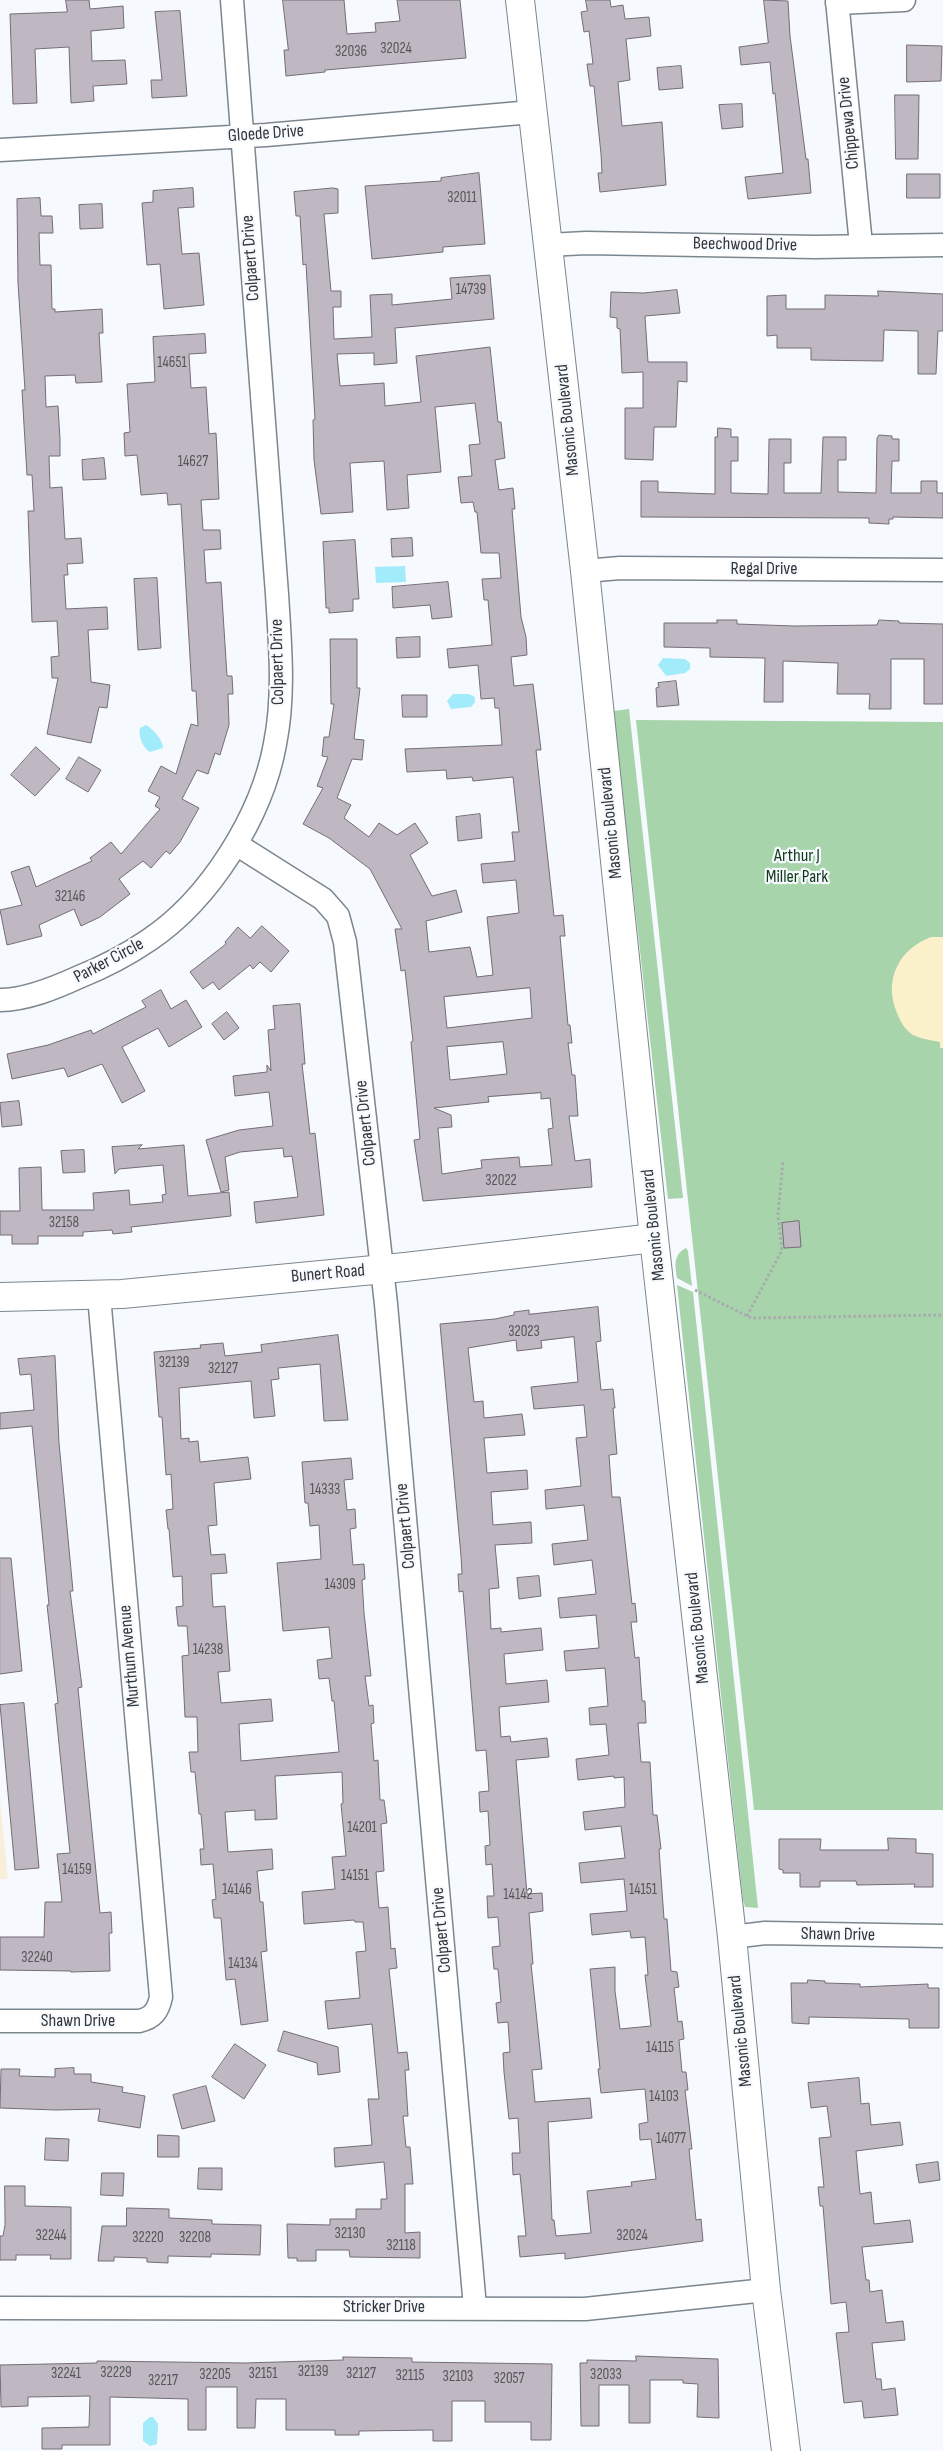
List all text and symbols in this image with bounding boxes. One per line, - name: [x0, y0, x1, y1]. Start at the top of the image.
- house number: 32024: [380, 40, 412, 58]
- house number: 32036: [335, 43, 367, 61]
- street label: Chippewa Drive: [833, 76, 865, 170]
- street label: Gloede Drive: [227, 121, 305, 147]
- house number: 32011: [447, 189, 477, 207]
- street label: Colpaert Drive: [237, 214, 265, 302]
- street label: Beechwood Drive: [693, 233, 797, 257]
- house number: 14739: [456, 281, 486, 299]
- house number: 14651: [157, 354, 187, 372]
- street label: Masonic Boulevard: [551, 363, 585, 477]
- house number: 14627: [178, 453, 208, 471]
- street label: Regal Drive: [731, 558, 797, 580]
- street label: Colpaert Drive: [266, 619, 290, 705]
- street label: Masonic Boulevard: [594, 766, 628, 880]
- park label: Arthur J Miller Park: [766, 845, 828, 888]
- house number: 32146: [55, 888, 85, 906]
- street label: Parker Circle: [70, 934, 148, 988]
- street label: Colpaert Drive: [351, 1079, 381, 1167]
- street label: Masonic Boulevard: [637, 1168, 671, 1282]
- house number: 32022: [485, 1172, 517, 1190]
- house number: 32158: [49, 1214, 79, 1232]
- street label: Bunert Road: [290, 1260, 366, 1288]
- house number: 32023: [508, 1323, 540, 1341]
- house number: 32139: [159, 1354, 189, 1372]
- house number: 32127: [208, 1360, 238, 1378]
- house number: 14333: [310, 1481, 340, 1499]
- street label: Colpaert Drive: [391, 1482, 421, 1570]
- street label: Masonic Boulevard: [681, 1571, 715, 1685]
- house number: 14309: [324, 1576, 356, 1594]
- street label: Murthum Avenue: [115, 1604, 145, 1708]
- house number: 14238: [193, 1641, 223, 1659]
- house number: 14201: [347, 1819, 377, 1837]
- house number: 14159: [62, 1861, 92, 1879]
- house number: 14151: [341, 1867, 369, 1885]
- house number: 14146: [222, 1881, 252, 1899]
- house number: 14151: [629, 1881, 657, 1899]
- street label: Colpaert Drive: [427, 1886, 457, 1974]
- house number: 14142: [503, 1886, 533, 1904]
- street label: Shawn Drive: [801, 1924, 875, 1946]
- house number: 32240: [21, 1949, 53, 1967]
- house number: 14134: [228, 1955, 258, 1973]
- street label: Masonic Boulevard: [724, 1974, 758, 2088]
- street label: Shawn Drive: [41, 2010, 115, 2032]
- house number: 14115: [646, 2039, 674, 2057]
- house number: 14103: [649, 2088, 679, 2106]
- house number: 14077: [656, 2130, 686, 2148]
- house number: 32130: [335, 2225, 365, 2243]
- house number: 32244: [35, 2227, 67, 2245]
- house number: 32024: [616, 2227, 648, 2245]
- house number: 32220: [132, 2229, 164, 2247]
- house number: 32208: [179, 2229, 211, 2247]
- house number: 32118: [386, 2237, 416, 2255]
- street label: Stricker Drive: [343, 2296, 425, 2318]
- house number: 32139: [298, 2363, 328, 2381]
- house number: 32229: [100, 2364, 132, 2382]
- house number: 32241: [51, 2365, 81, 2383]
- house number: 32151: [248, 2365, 278, 2383]
- house number: 32127: [346, 2365, 376, 2383]
- house number: 32205: [199, 2366, 231, 2384]
- house number: 32033: [590, 2366, 622, 2384]
- house number: 32115: [395, 2367, 425, 2385]
- house number: 32103: [443, 2368, 473, 2386]
- house number: 32057: [493, 2370, 525, 2388]
- house number: 32217: [148, 2372, 178, 2390]

